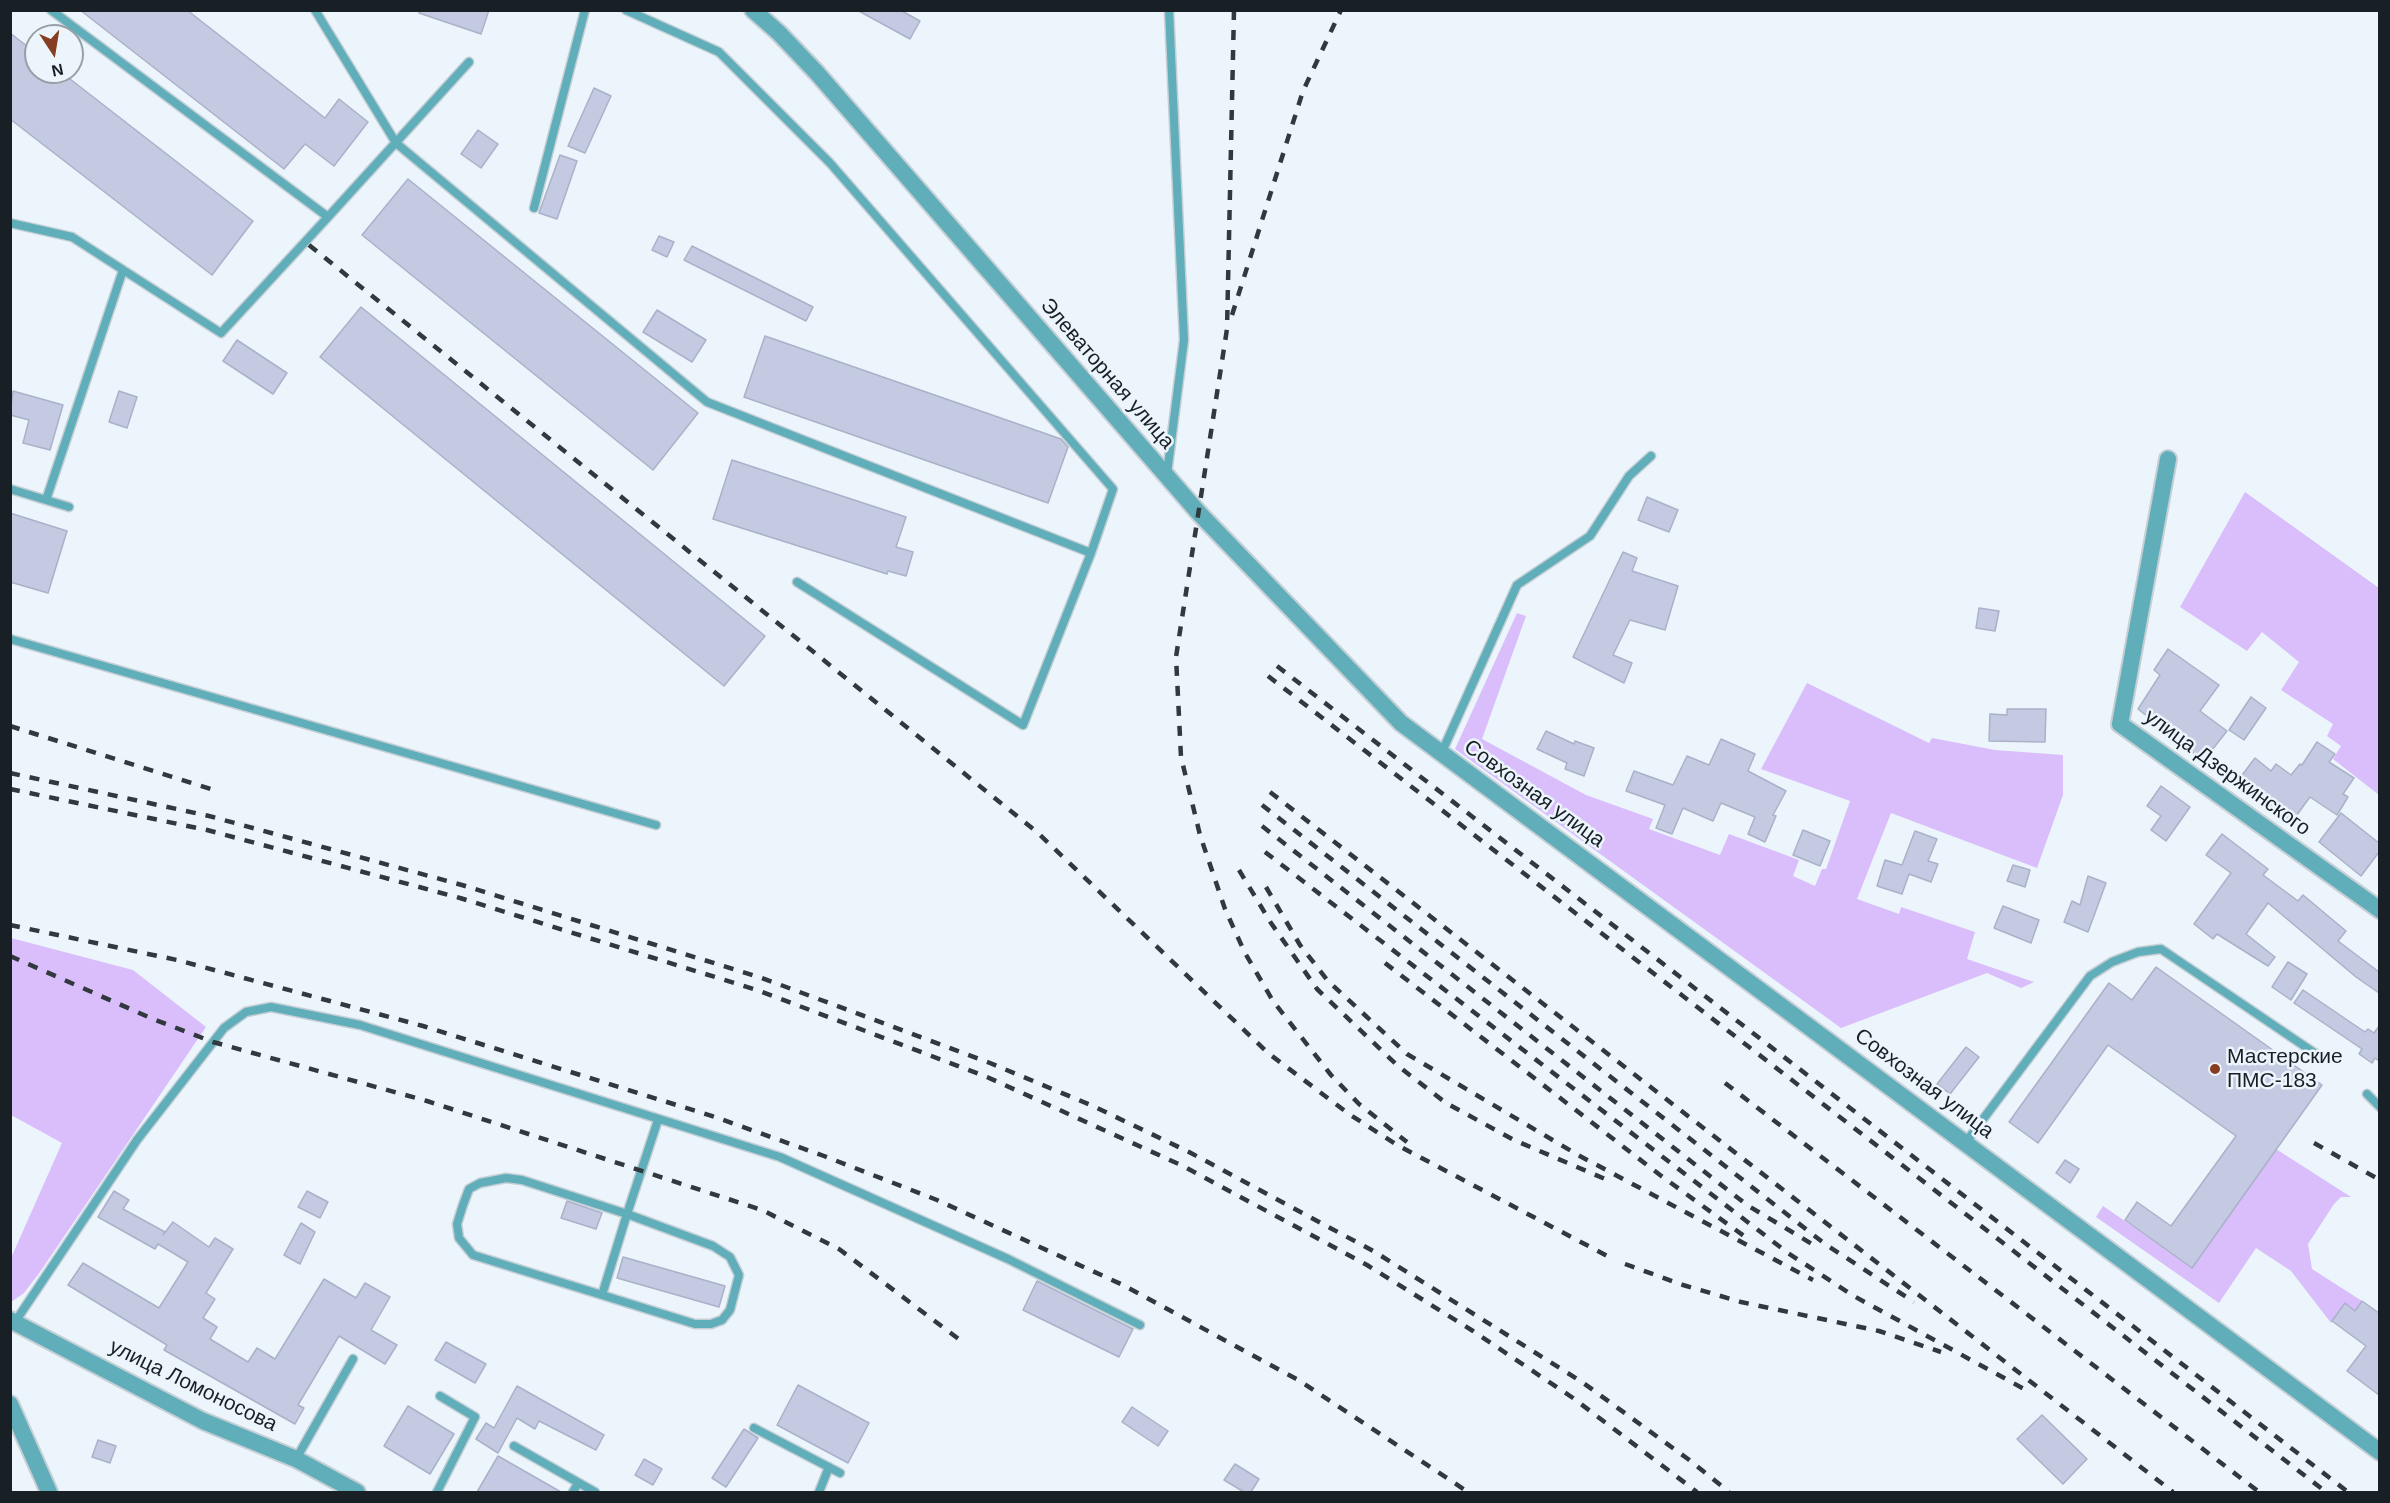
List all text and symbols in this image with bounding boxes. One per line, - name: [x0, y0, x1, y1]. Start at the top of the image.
- north arrow: [24, 24, 84, 84]
- text: N: [50, 61, 65, 80]
- street label: Элеваторная улица: [1035, 294, 1179, 454]
- street label: улица Дзержинского: [2139, 704, 2315, 842]
- street label: Совхозная улица: [1459, 735, 1609, 853]
- street label: Совхозная улица: [1850, 1024, 1998, 1144]
- place label: Мастерские ПМС-183: [2227, 1044, 2343, 1094]
- marker: Мастерские ПМС-183: [2208, 1062, 2222, 1076]
- street label: улица Ломоносова: [105, 1334, 281, 1438]

